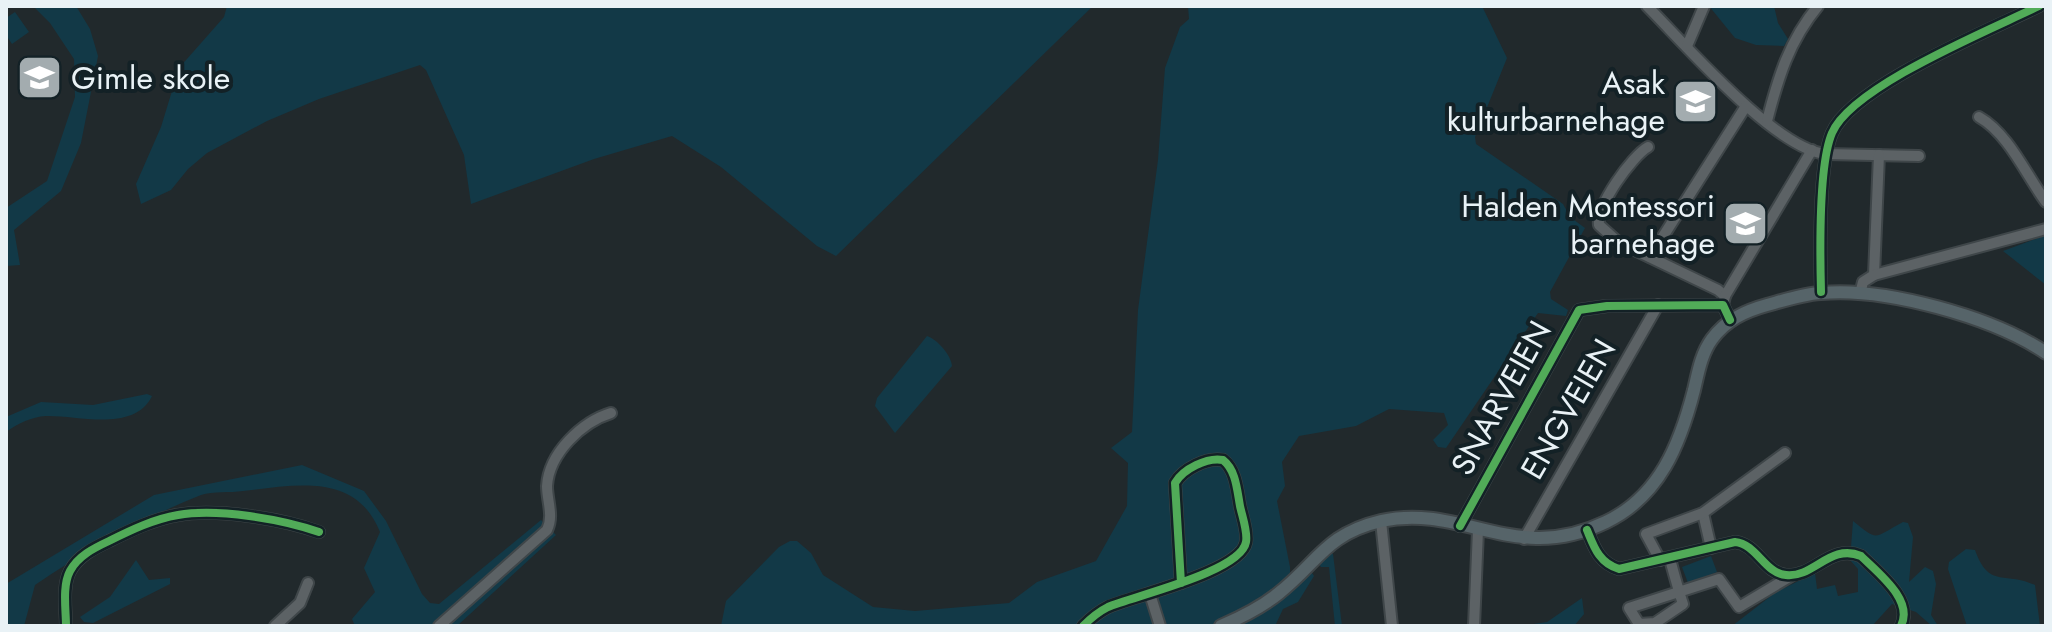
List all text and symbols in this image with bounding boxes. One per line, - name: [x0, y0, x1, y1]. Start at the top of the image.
- school or university icon: Gimle skole: [16, 54, 64, 102]
- place label: Gimle skole: [71, 55, 230, 101]
- place label: Asak kulturbarnehage: [1447, 60, 1666, 143]
- school or university icon: Asak kulturbarnehage: [1672, 77, 1720, 125]
- place label: Halden Montessori barnehage: [1461, 183, 1715, 266]
- school or university icon: Halden Montessori barnehage: [1722, 200, 1770, 248]
- street label: SNARVEIEN: [1440, 312, 1562, 484]
- street label: ENGVEIEN: [1509, 330, 1627, 488]

